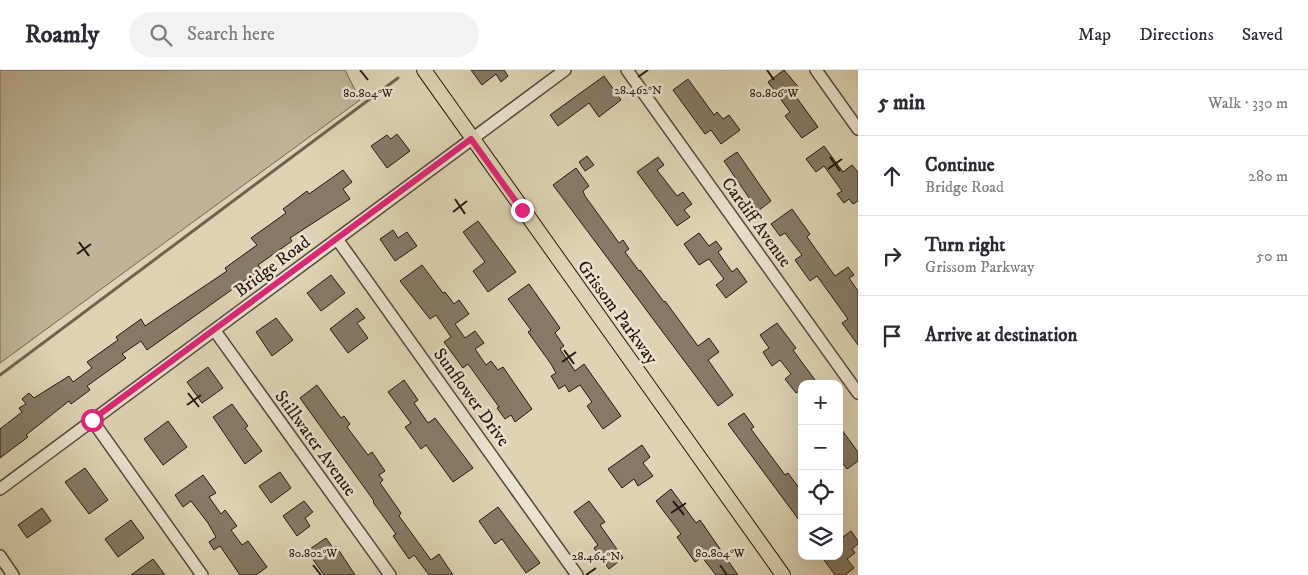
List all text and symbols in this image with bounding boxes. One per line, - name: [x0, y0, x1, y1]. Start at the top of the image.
- search box: [129, 12, 479, 57]
- text: Roamly: [25, 20, 99, 50]
- icon: search: [147, 21, 175, 49]
- text: Search here: [187, 23, 275, 46]
- text: Map: [1078, 24, 1111, 46]
- text: Directions: [1139, 24, 1214, 46]
- text: Saved: [1242, 24, 1283, 46]
- text: 28.462°N: [614, 83, 662, 98]
- text: 80.804°W: [343, 86, 394, 101]
- text: 80.806°W: [750, 86, 799, 101]
- text: 5 min: [878, 90, 925, 116]
- text: Walk · 330 m: [1208, 93, 1288, 113]
- text: Continue: [925, 154, 995, 177]
- icon: ahead: [878, 162, 906, 190]
- text: 280 m: [1248, 166, 1288, 186]
- street label: Cardiff Avenue: [716, 173, 796, 272]
- text: Bridge Road: [925, 177, 1004, 197]
- route end: [511, 199, 534, 222]
- street label: Bridge Road: [230, 231, 315, 302]
- text: Turn right: [925, 234, 1005, 257]
- icon: right: [878, 242, 906, 270]
- text: 50 m: [1256, 246, 1288, 266]
- street label: Grissom Parkway: [572, 256, 663, 369]
- text: Grissom Parkway: [925, 257, 1035, 277]
- icon: arrive: [878, 322, 906, 350]
- text: Arrive at destination: [925, 324, 1077, 347]
- street label: Sunflower Drive: [428, 344, 514, 451]
- map controls: [798, 380, 843, 560]
- button: +: [798, 380, 843, 425]
- street label: Stillwater Avenue: [269, 386, 361, 501]
- route start: [81, 409, 104, 432]
- button: −: [798, 425, 843, 470]
- button: locate: [798, 470, 843, 515]
- button: layers: [798, 515, 843, 560]
- text: 80.802°W: [289, 546, 338, 561]
- text: 80.804°W: [695, 546, 746, 561]
- text: 28.464°N: [572, 549, 620, 564]

